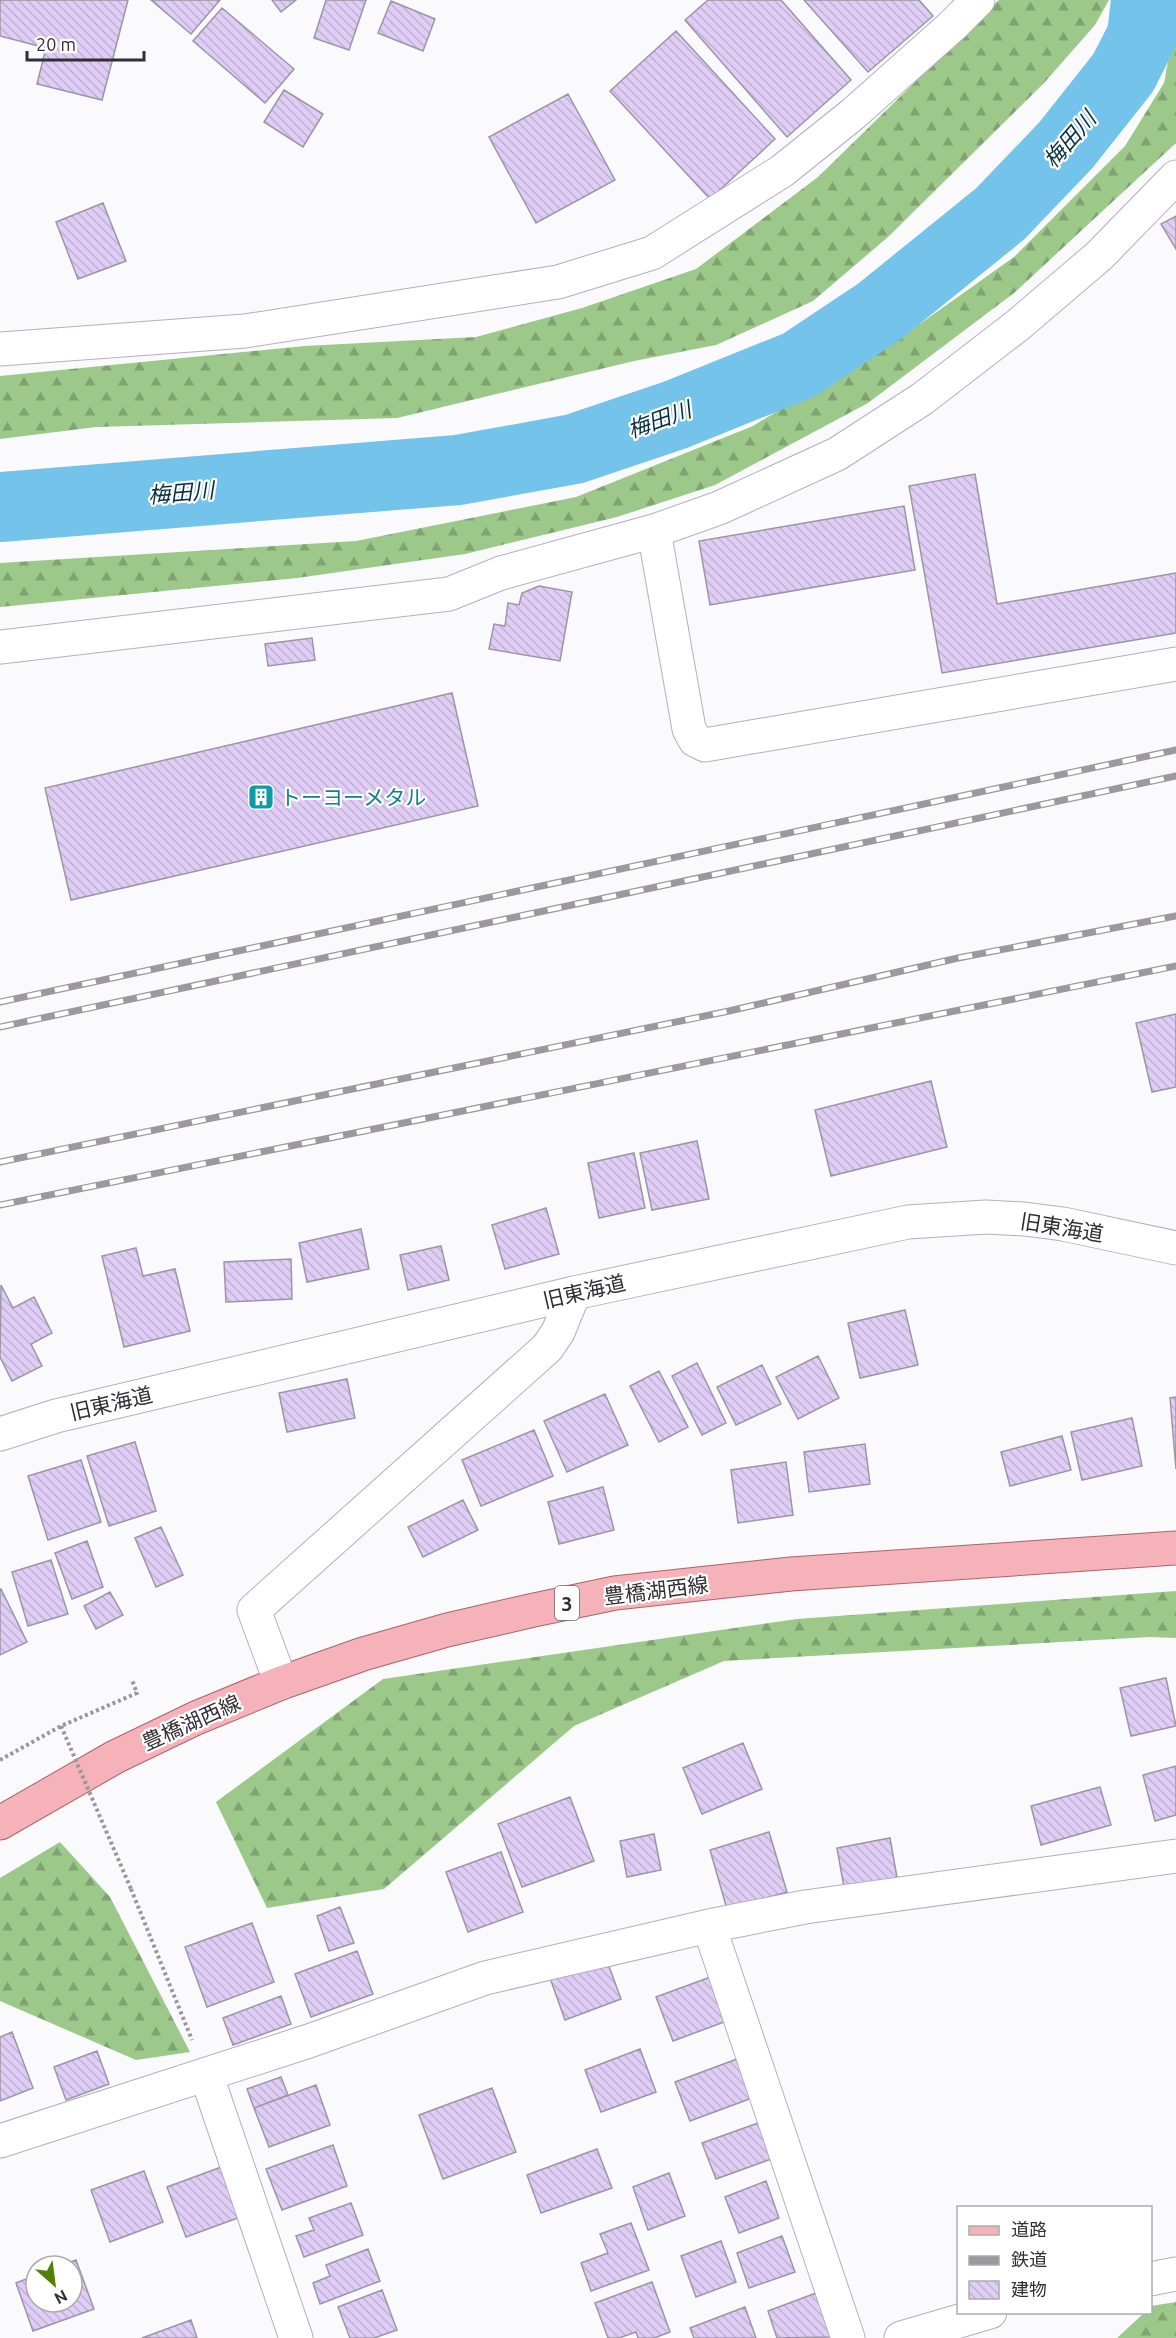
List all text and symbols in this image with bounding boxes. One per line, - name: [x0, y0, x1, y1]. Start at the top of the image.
- scale bar: [27, 24, 144, 62]
- text: 20 m: [36, 34, 76, 54]
- water label: 梅田川: [1038, 104, 1101, 172]
- water label: 梅田川: [624, 395, 696, 442]
- water label: 梅田川: [147, 476, 217, 507]
- building icon: トーヨーメタル: [246, 782, 276, 812]
- place label: トーヨーメタル: [280, 785, 426, 809]
- street label: 旧東海道: [1019, 1209, 1105, 1245]
- street label: 旧東海道: [540, 1270, 628, 1312]
- street label: 旧東海道: [67, 1382, 155, 1424]
- street label: 豊橋湖西線: [602, 1572, 710, 1608]
- road number: 3: [555, 1586, 579, 1620]
- street label: 豊橋湖西線: [138, 1690, 244, 1754]
- legend: [957, 2206, 1152, 2314]
- text: 道路: [1011, 2219, 1047, 2239]
- text: 鉄道: [1011, 2249, 1047, 2269]
- north arrow: [24, 2254, 84, 2314]
- text: 建物: [1011, 2279, 1047, 2299]
- text: N: [52, 2286, 71, 2308]

